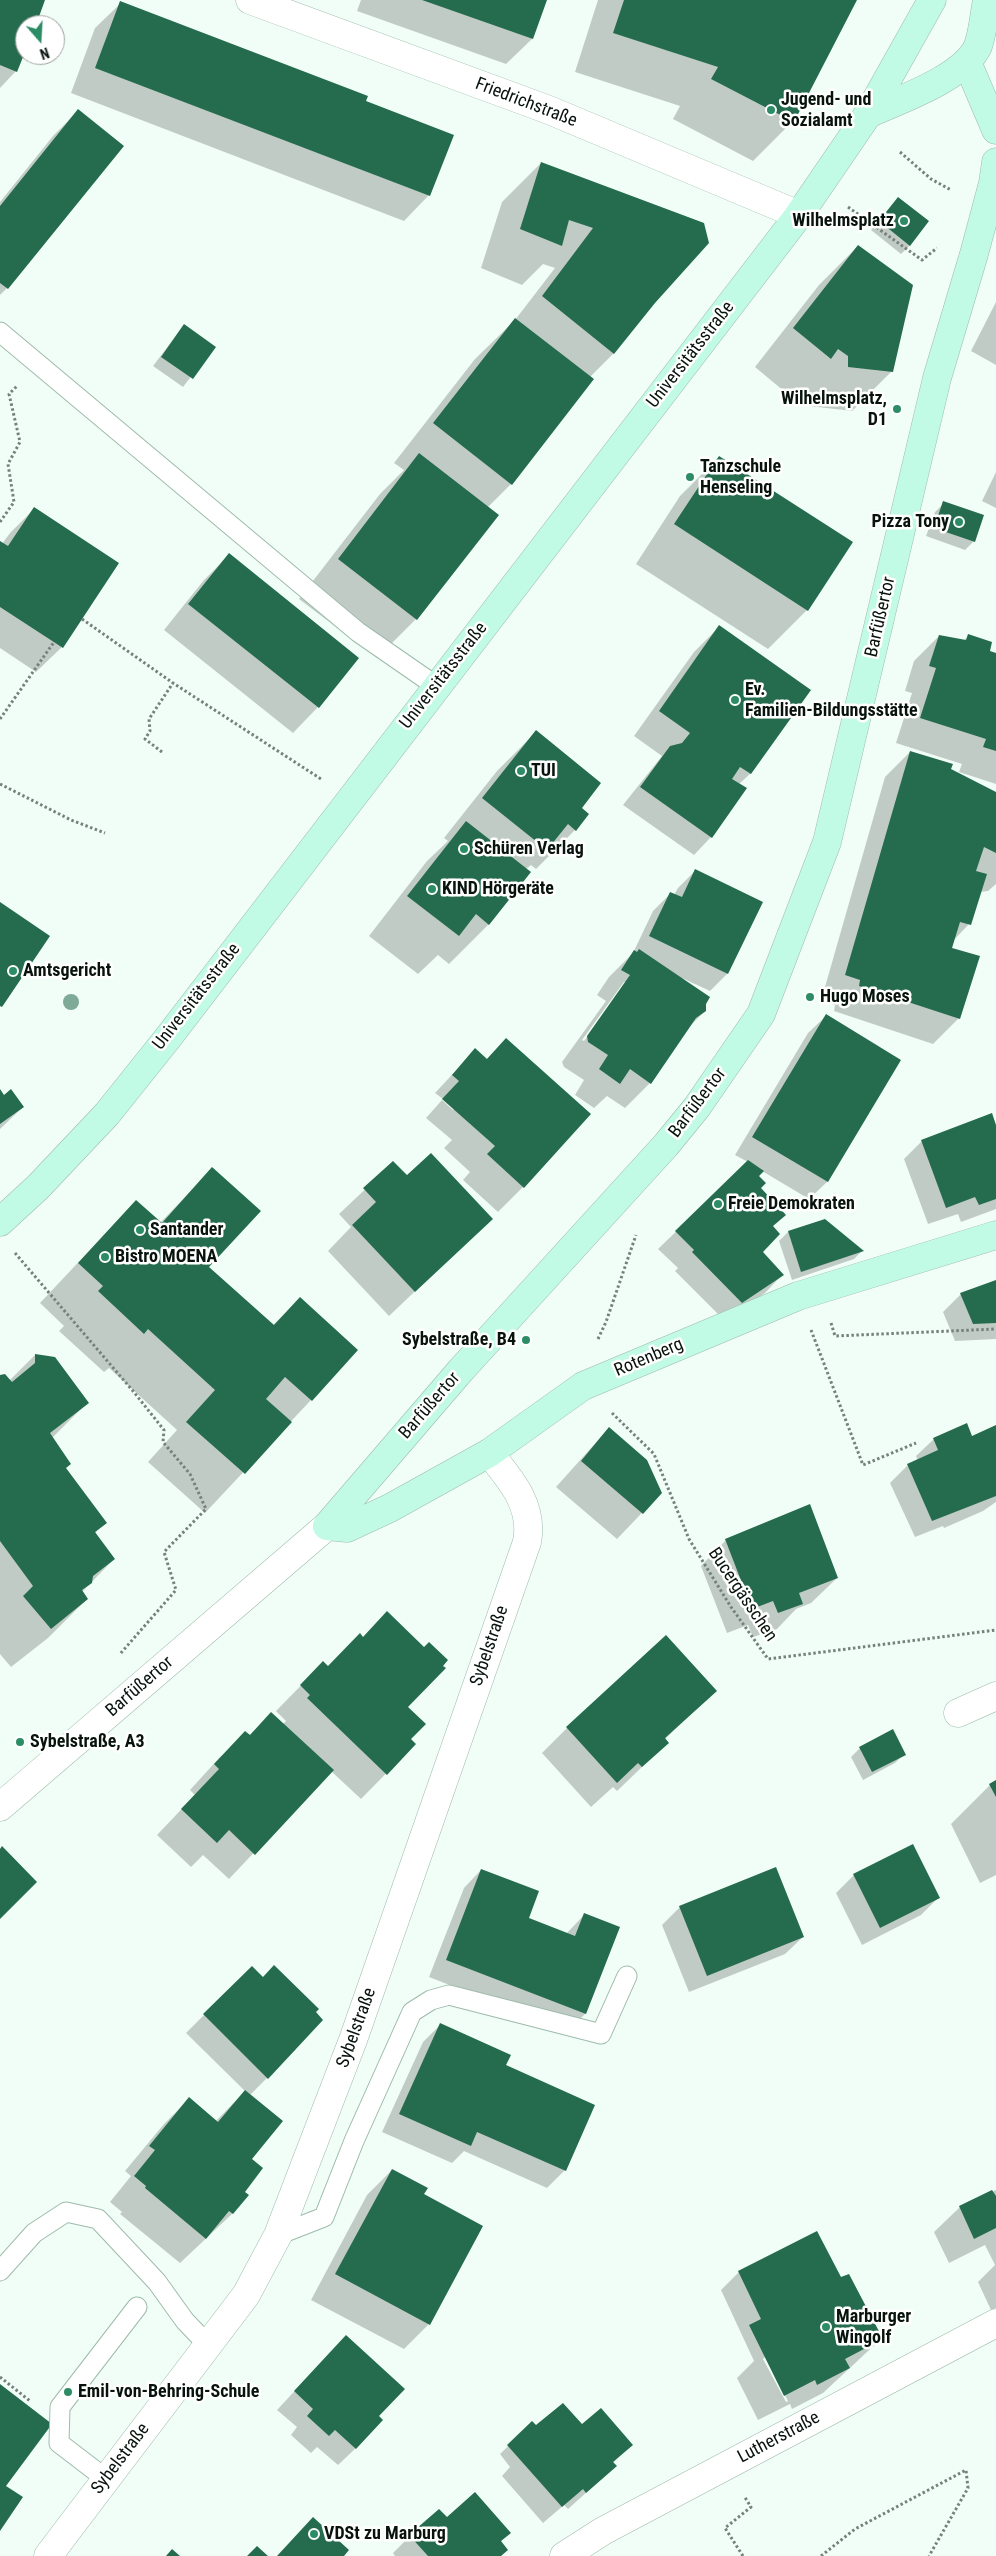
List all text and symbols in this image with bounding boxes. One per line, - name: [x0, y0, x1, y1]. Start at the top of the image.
- north arrow: [15, 15, 65, 65]
- text: N: [38, 44, 51, 62]
- street label: Friedrichstraße: [472, 74, 580, 132]
- place label: Jugend- und Sozialamt: [781, 89, 871, 132]
- marker: Jugend- und Sozialamt: [765, 104, 777, 116]
- place label: Wilhelmsplatz: [792, 210, 894, 232]
- marker: Wilhelmsplatz: [898, 215, 910, 227]
- street label: Universitätsstraße: [643, 297, 739, 413]
- place label: Wilhelmsplatz, D1: [781, 388, 887, 430]
- marker: Wilhelmsplatz, D1: [891, 403, 903, 415]
- place label: Tanzschule Henseling: [700, 456, 781, 498]
- marker: Tanzschule Henseling: [684, 471, 696, 483]
- place label: Pizza Tony: [872, 511, 949, 533]
- marker: Pizza Tony: [953, 516, 965, 528]
- street label: Barfüßertor: [861, 575, 901, 659]
- street label: Universitätsstraße: [396, 618, 492, 734]
- place label: Ev. Familien-Bildungsstätte: [745, 679, 918, 722]
- marker: Ev. Familien-Bildungsstätte: [729, 694, 741, 706]
- place label: TUI: [531, 760, 556, 782]
- marker: TUI: [515, 765, 527, 777]
- place label: Schüren Verlag: [474, 838, 584, 860]
- marker: Schüren Verlag: [458, 843, 470, 855]
- place label: KIND Hörgeräte: [442, 878, 554, 900]
- marker: KIND Hörgeräte: [426, 883, 438, 895]
- street label: Universitätsstraße: [149, 939, 245, 1055]
- place label: Amtsgericht: [23, 960, 111, 982]
- marker: Amtsgericht: [7, 965, 19, 977]
- place label: Hugo Moses: [820, 986, 910, 1008]
- marker: Hugo Moses: [804, 991, 816, 1003]
- street label: Barfüßertor: [665, 1064, 731, 1142]
- place label: Freie Demokraten: [728, 1193, 855, 1215]
- marker: Freie Demokraten: [712, 1198, 724, 1210]
- place label: Santander: [150, 1219, 223, 1241]
- marker: Santander: [134, 1224, 146, 1236]
- place label: Bistro MOENA: [115, 1246, 217, 1268]
- marker: Bistro MOENA: [99, 1251, 111, 1263]
- place label: Sybelstraße, B4: [402, 1329, 516, 1351]
- marker: Sybelstraße, B4: [520, 1334, 532, 1346]
- street label: Rotenberg: [611, 1334, 687, 1382]
- street label: Barfüßertor: [395, 1368, 465, 1444]
- street label: Bucergässchen: [703, 1544, 781, 1646]
- street label: Sybelstraße: [466, 1603, 514, 1689]
- street label: Barfüßertor: [102, 1652, 178, 1722]
- place label: Sybelstraße, A3: [30, 1731, 145, 1753]
- marker: Sybelstraße, A3: [14, 1736, 26, 1748]
- street label: Sybelstraße: [333, 1985, 381, 2071]
- place label: Marburger Wingolf: [836, 2306, 911, 2348]
- marker: Marburger Wingolf: [820, 2321, 832, 2333]
- place label: Emil-von-Behring-Schule: [78, 2381, 259, 2403]
- marker: Emil-von-Behring-Schule: [62, 2386, 74, 2398]
- street label: Lutherstraße: [734, 2407, 824, 2469]
- street label: Sybelstraße: [87, 2419, 155, 2499]
- place label: VDSt zu Marburg: [324, 2523, 446, 2545]
- marker: VDSt zu Marburg: [308, 2528, 320, 2540]

